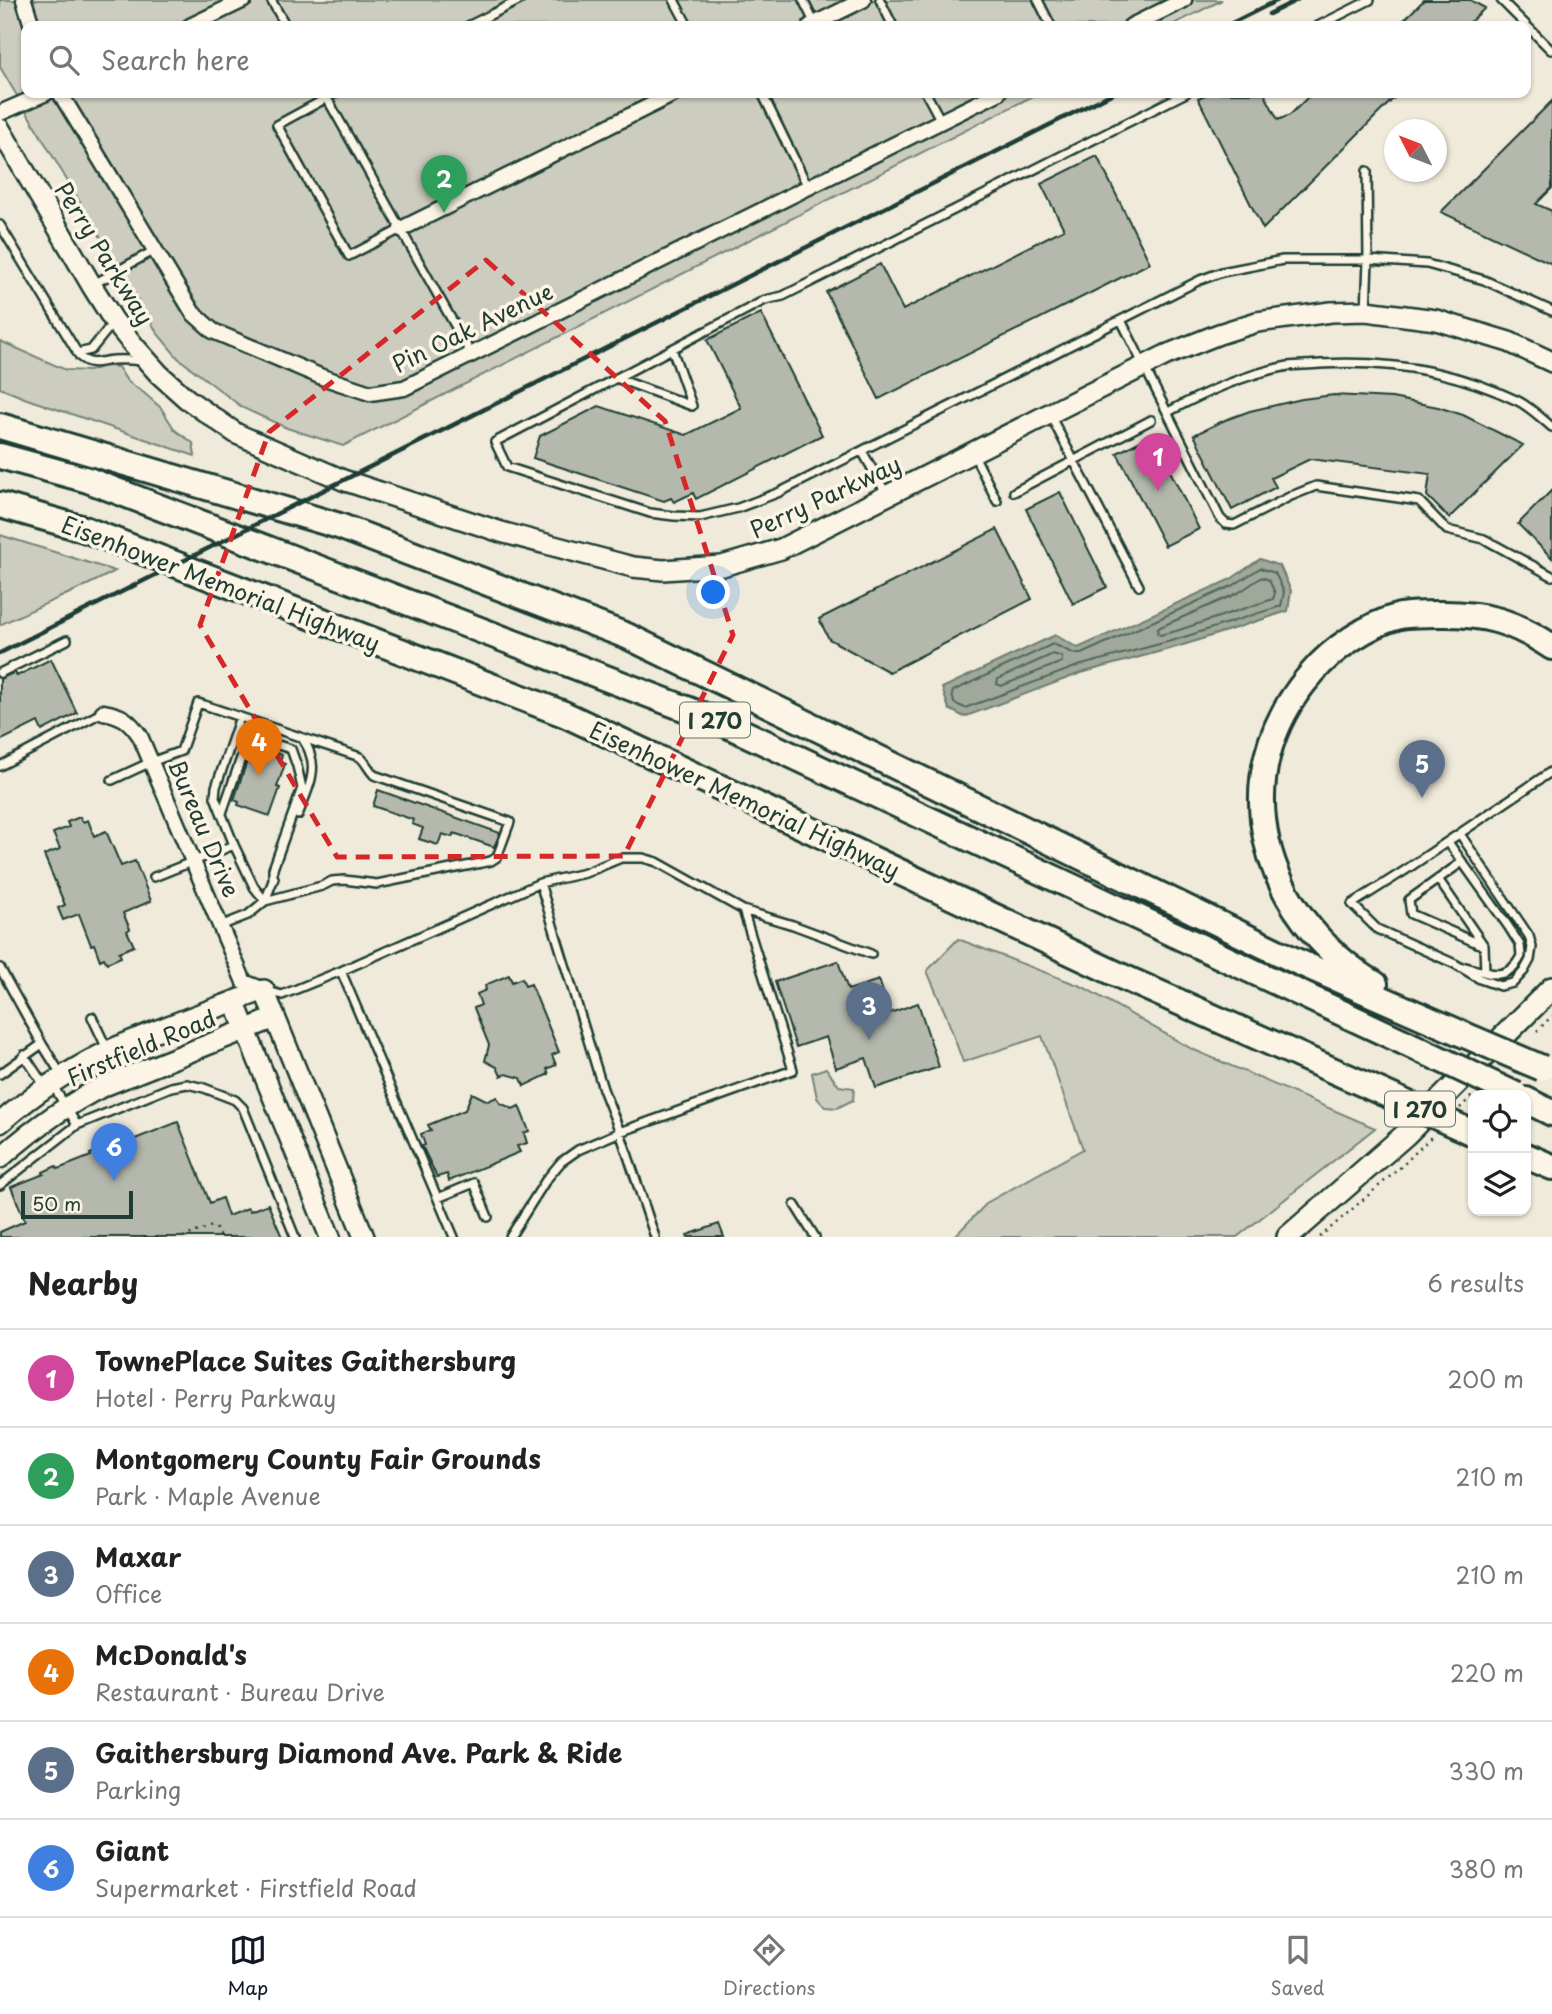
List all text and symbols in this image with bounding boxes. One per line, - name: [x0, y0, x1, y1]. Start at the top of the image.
- search box: [21, 21, 1531, 98]
- text: Search here: [101, 40, 250, 79]
- icon: search: [45, 41, 83, 79]
- north arrow: [1384, 119, 1447, 182]
- pin: 2: [421, 155, 467, 213]
- street label: Perry Parkway: [47, 175, 163, 331]
- street label: Pin Oak Avenue: [386, 273, 558, 381]
- pin: 1: [1135, 433, 1181, 491]
- street label: Perry Parkway: [744, 446, 906, 546]
- street label: Eisenhower Memorial Highway: [57, 506, 385, 660]
- your location: [696, 575, 730, 609]
- road number: I 270: [680, 702, 750, 738]
- street label: Eisenhower Memorial Highway: [584, 712, 906, 886]
- pin: 4: [236, 718, 282, 776]
- pin: 5: [1399, 740, 1445, 798]
- street label: Bureau Drive: [160, 753, 250, 903]
- pin: 3: [846, 982, 892, 1040]
- street label: Firstfield Road: [61, 1000, 221, 1094]
- map controls: [1468, 1090, 1531, 1216]
- button: locate: [1468, 1090, 1531, 1153]
- road number: I 270: [1385, 1092, 1455, 1126]
- pin: 6: [91, 1123, 137, 1181]
- button: layers: [1468, 1153, 1531, 1216]
- scale bar: [21, 1188, 133, 1220]
- text: 50 m: [32, 1189, 81, 1217]
- text: Nearby: [28, 1260, 138, 1305]
- text: 6 results: [1428, 1265, 1524, 1300]
- text: TownePlace Suites Gaithersburg: [95, 1341, 516, 1380]
- text: 1: [46, 1361, 57, 1396]
- text: 200 m: [1447, 1361, 1524, 1396]
- text: Hotel · Perry Parkway: [95, 1380, 336, 1415]
- text: Montgomery County Fair Grounds: [95, 1439, 541, 1478]
- text: 2: [43, 1459, 59, 1494]
- text: 210 m: [1456, 1459, 1524, 1494]
- text: Park · Maple Avenue: [95, 1478, 321, 1513]
- text: Maxar: [95, 1537, 181, 1576]
- text: 3: [43, 1557, 59, 1592]
- text: 210 m: [1456, 1557, 1524, 1592]
- text: Office: [95, 1576, 162, 1611]
- text: McDonald's: [95, 1635, 247, 1674]
- text: 4: [43, 1655, 59, 1690]
- text: 220 m: [1450, 1655, 1524, 1690]
- text: Restaurant · Bureau Drive: [95, 1674, 385, 1709]
- text: Gaithersburg Diamond Ave. Park & Ride: [95, 1733, 622, 1772]
- text: 5: [44, 1753, 58, 1788]
- text: 330 m: [1448, 1753, 1524, 1788]
- text: Parking: [95, 1772, 181, 1807]
- text: Giant: [95, 1831, 169, 1870]
- text: 6: [43, 1851, 59, 1886]
- text: 380 m: [1449, 1851, 1524, 1886]
- text: Supermarket · Firstfield Road: [95, 1870, 417, 1905]
- tab: Map: [228, 1931, 268, 2001]
- tab: Directions: [723, 1931, 816, 2001]
- tab: Saved: [1271, 1931, 1324, 2001]

